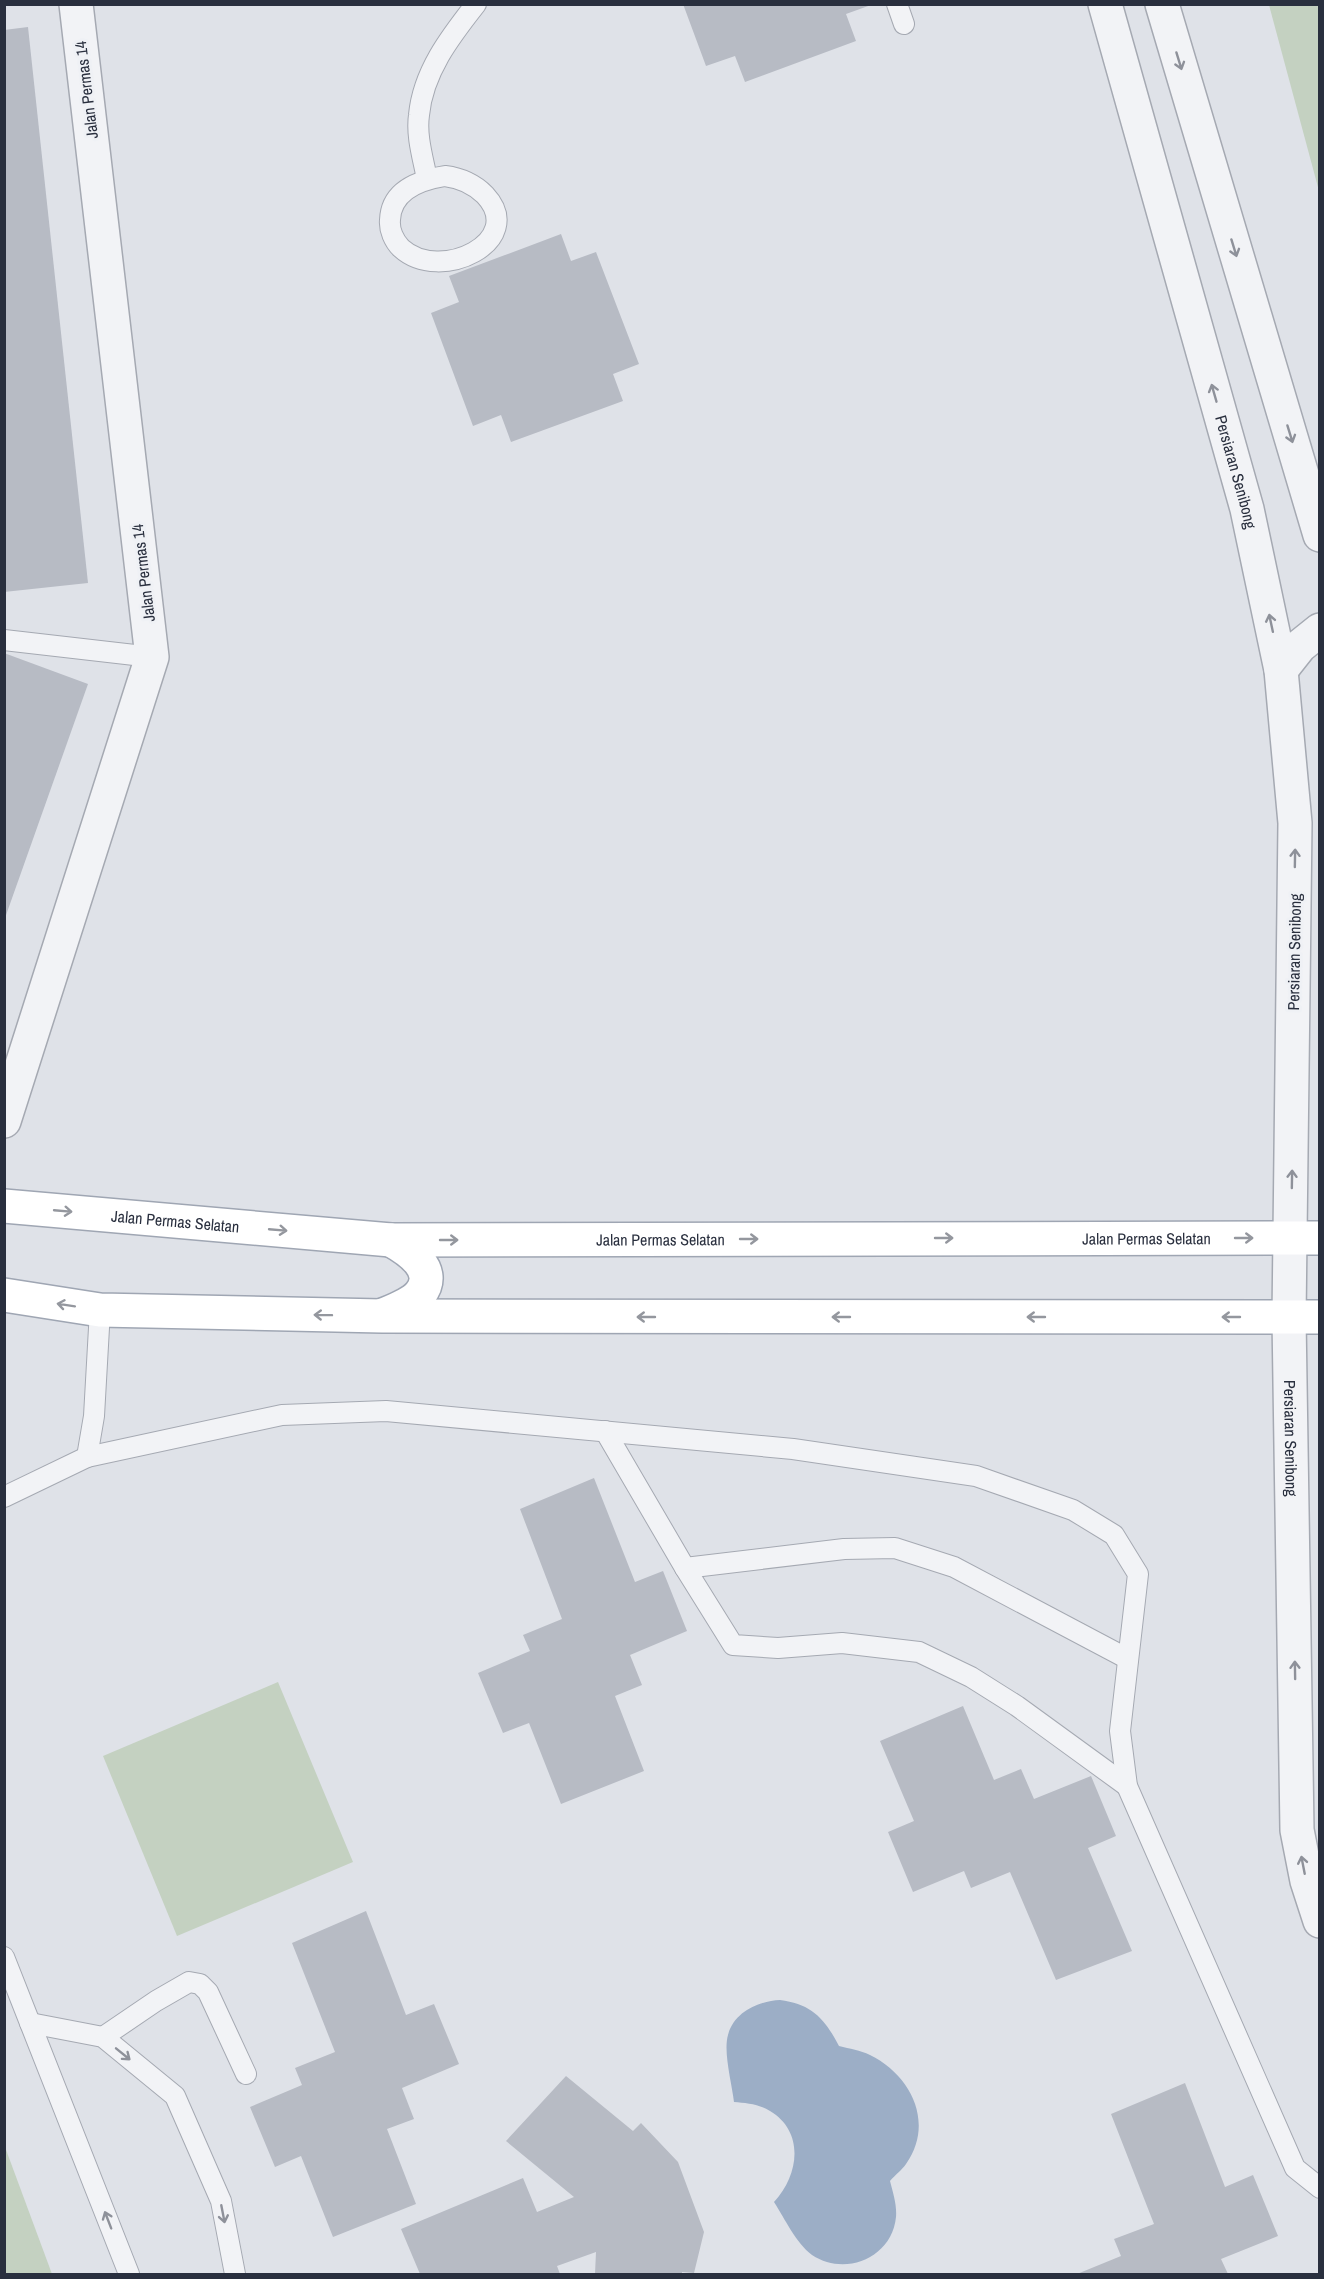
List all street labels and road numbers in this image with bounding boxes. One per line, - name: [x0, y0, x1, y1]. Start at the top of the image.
- street label: Jalan Permas 14: [69, 40, 103, 140]
- street label: Persiaran Senibong: [1210, 413, 1262, 531]
- street label: Jalan Permas 14: [126, 523, 160, 623]
- street label: Persiaran Senibong: [1282, 893, 1306, 1011]
- street label: Jalan Permas Selatan: [110, 1204, 240, 1238]
- street label: Jalan Permas Selatan: [1082, 1227, 1211, 1250]
- street label: Jalan Permas Selatan: [596, 1228, 725, 1251]
- street label: Persiaran Senibong: [1279, 1380, 1303, 1497]

